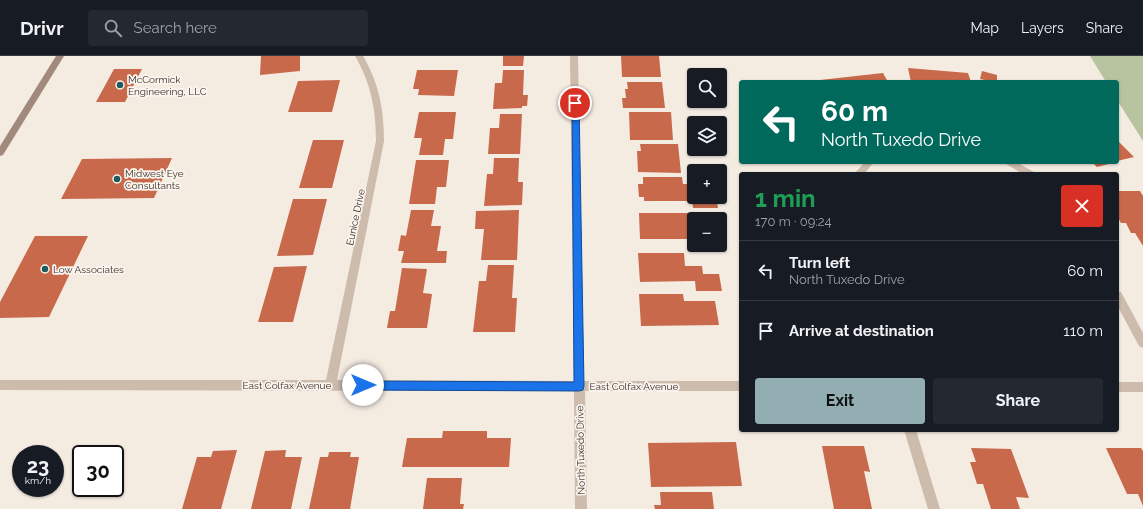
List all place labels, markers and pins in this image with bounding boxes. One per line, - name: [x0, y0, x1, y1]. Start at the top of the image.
- place label: McCormick Engineering, LLC: [128, 74, 207, 97]
- marker: McCormick Engineering, LLC: [115, 80, 125, 90]
- pin: [558, 86, 592, 120]
- place label: Midwest Eye Consultants: [125, 168, 184, 191]
- marker: Midwest Eye Consultants: [112, 174, 122, 184]
- marker: Low Associates: [40, 264, 50, 274]
- place label: Low Associates: [53, 264, 124, 275]

